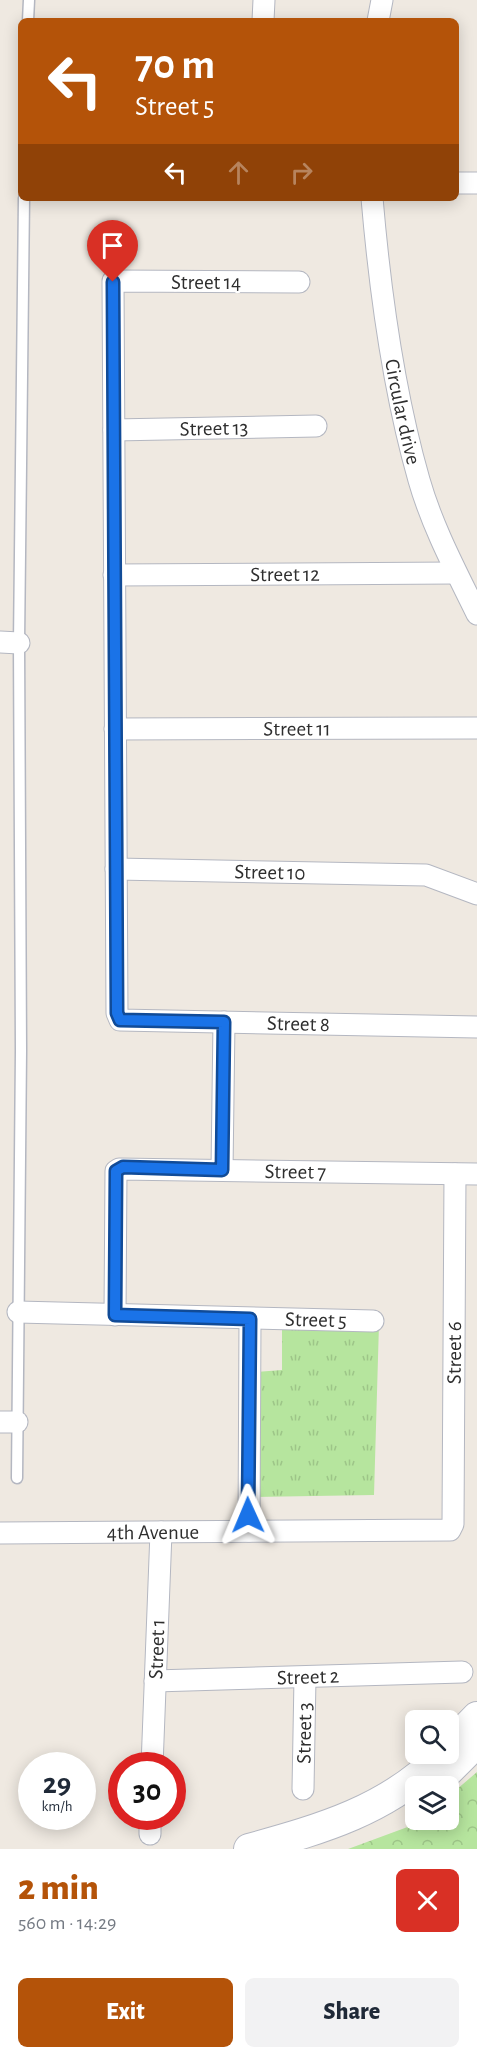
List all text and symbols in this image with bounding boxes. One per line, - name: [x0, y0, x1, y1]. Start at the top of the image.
- icon: left: [36, 42, 114, 120]
- text: 70 m: [135, 44, 215, 86]
- text: Street 5: [135, 93, 214, 120]
- icon: left: [159, 156, 192, 189]
- icon: ahead: [222, 156, 255, 189]
- icon: right: [285, 156, 318, 189]
- pin: [87, 220, 138, 282]
- icon: arrive: [96, 229, 129, 262]
- street label: Street 14: [171, 272, 241, 293]
- street label: Circular drive: [381, 357, 424, 467]
- street label: Street 13: [179, 417, 249, 440]
- street label: Street 12: [250, 564, 320, 585]
- street label: Street 11: [263, 718, 331, 740]
- street label: Street 10: [234, 861, 306, 884]
- street label: Street 8: [267, 1013, 330, 1035]
- street label: Street 7: [264, 1161, 327, 1183]
- street label: Street 5: [285, 1309, 347, 1331]
- street label: Street 6: [444, 1321, 465, 1384]
- position arrow: [216, 1483, 280, 1547]
- street label: 4th Avenue: [107, 1522, 199, 1543]
- street label: Street 1: [145, 1619, 169, 1680]
- street label: Street 2: [276, 1666, 339, 1688]
- street label: Street 3: [293, 1702, 316, 1764]
- map controls: [405, 1710, 459, 1830]
- button: search: [405, 1710, 459, 1764]
- speed limit sign: 30: [108, 1752, 186, 1830]
- text: 29: [43, 1769, 71, 1799]
- button: layers: [405, 1776, 459, 1830]
- text: km/h: [42, 1799, 72, 1814]
- button: close: [396, 1869, 459, 1932]
- text: 2 min: [18, 1870, 99, 1906]
- text: 560 m · 14:29: [18, 1913, 116, 1933]
- button: Exit: [18, 1978, 233, 2047]
- button: Share: [245, 1978, 459, 2047]

